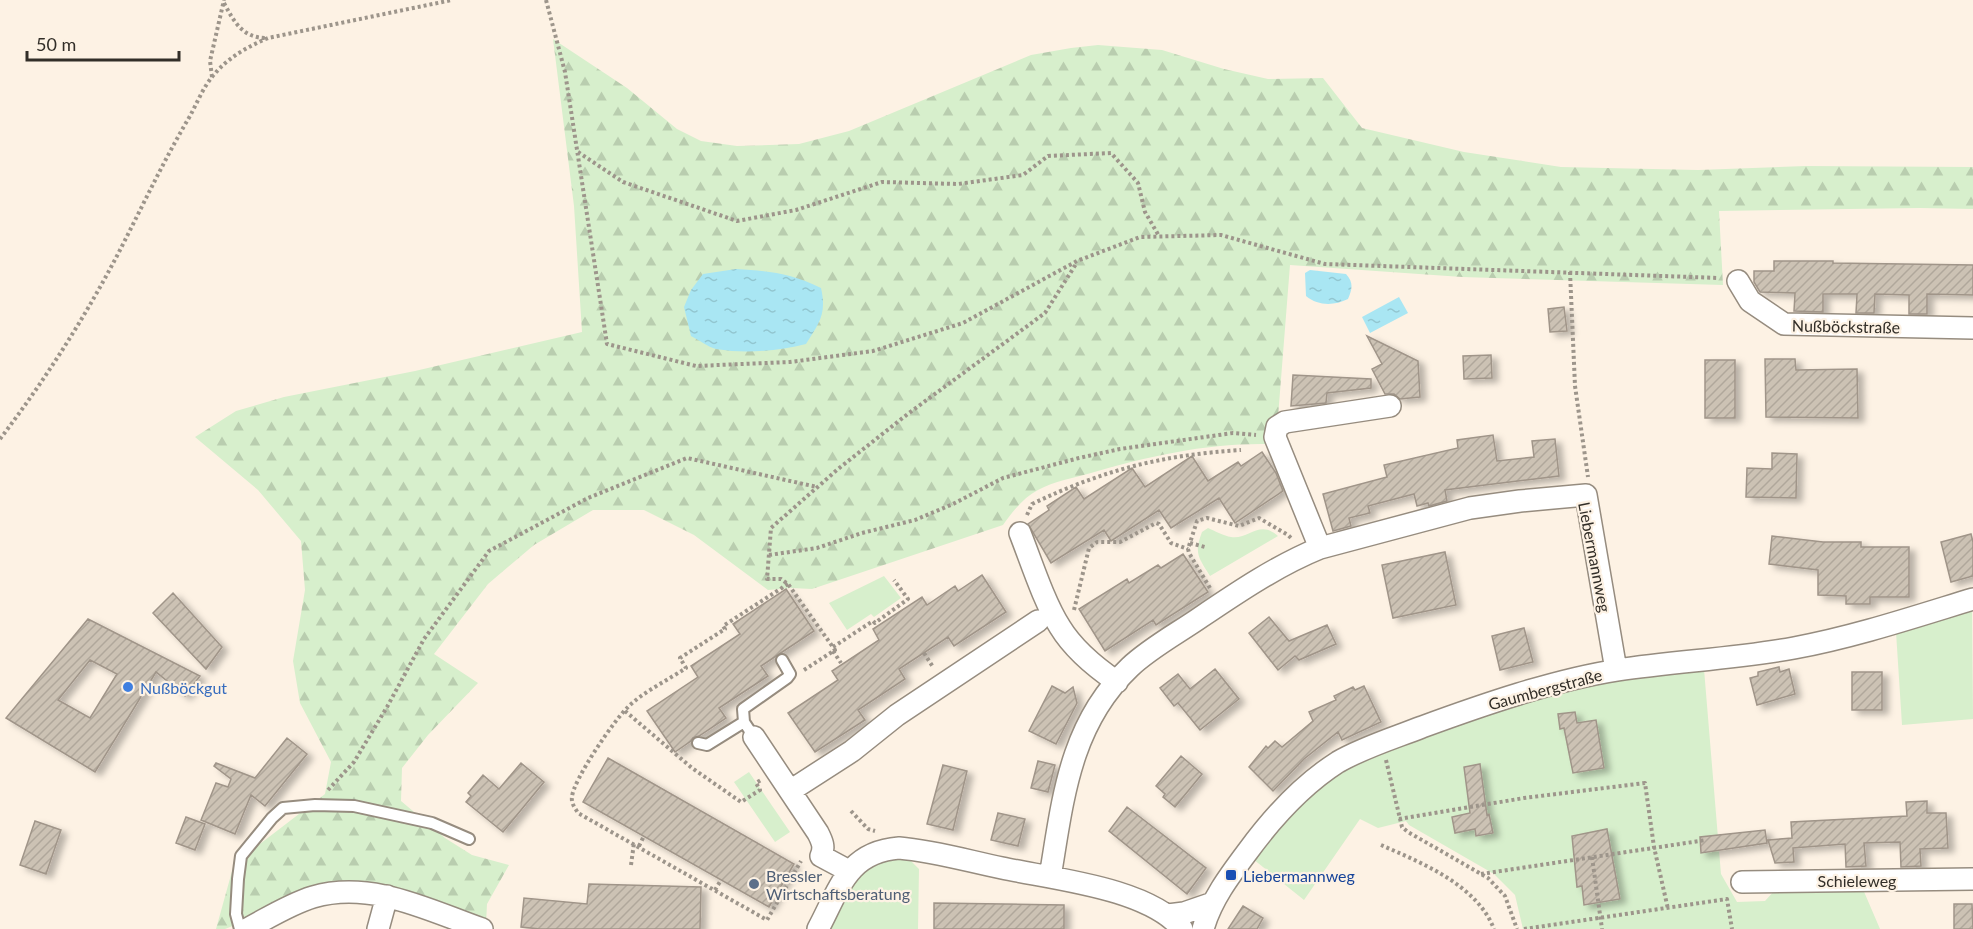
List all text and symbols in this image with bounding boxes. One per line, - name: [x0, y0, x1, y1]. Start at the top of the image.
- scale bar: [27, 24, 178, 62]
- text: 50 m: [36, 33, 76, 55]
- street label: Nußböckstraße: [1792, 316, 1900, 336]
- street label: Liebermannweg: [1575, 500, 1615, 614]
- street label: Gaumbergstraße: [1486, 665, 1604, 713]
- place label: Nußböckgut: [140, 678, 227, 697]
- marker: Nußböckgut: [121, 680, 135, 694]
- place label: Bressler Wirtschaftsberatung: [766, 866, 910, 903]
- place label: Liebermannweg: [1243, 866, 1355, 885]
- marker: Liebermannweg: [1224, 868, 1238, 882]
- street label: Schieleweg: [1818, 871, 1896, 890]
- marker: Bressler Wirtschaftsberatung: [747, 877, 761, 891]

